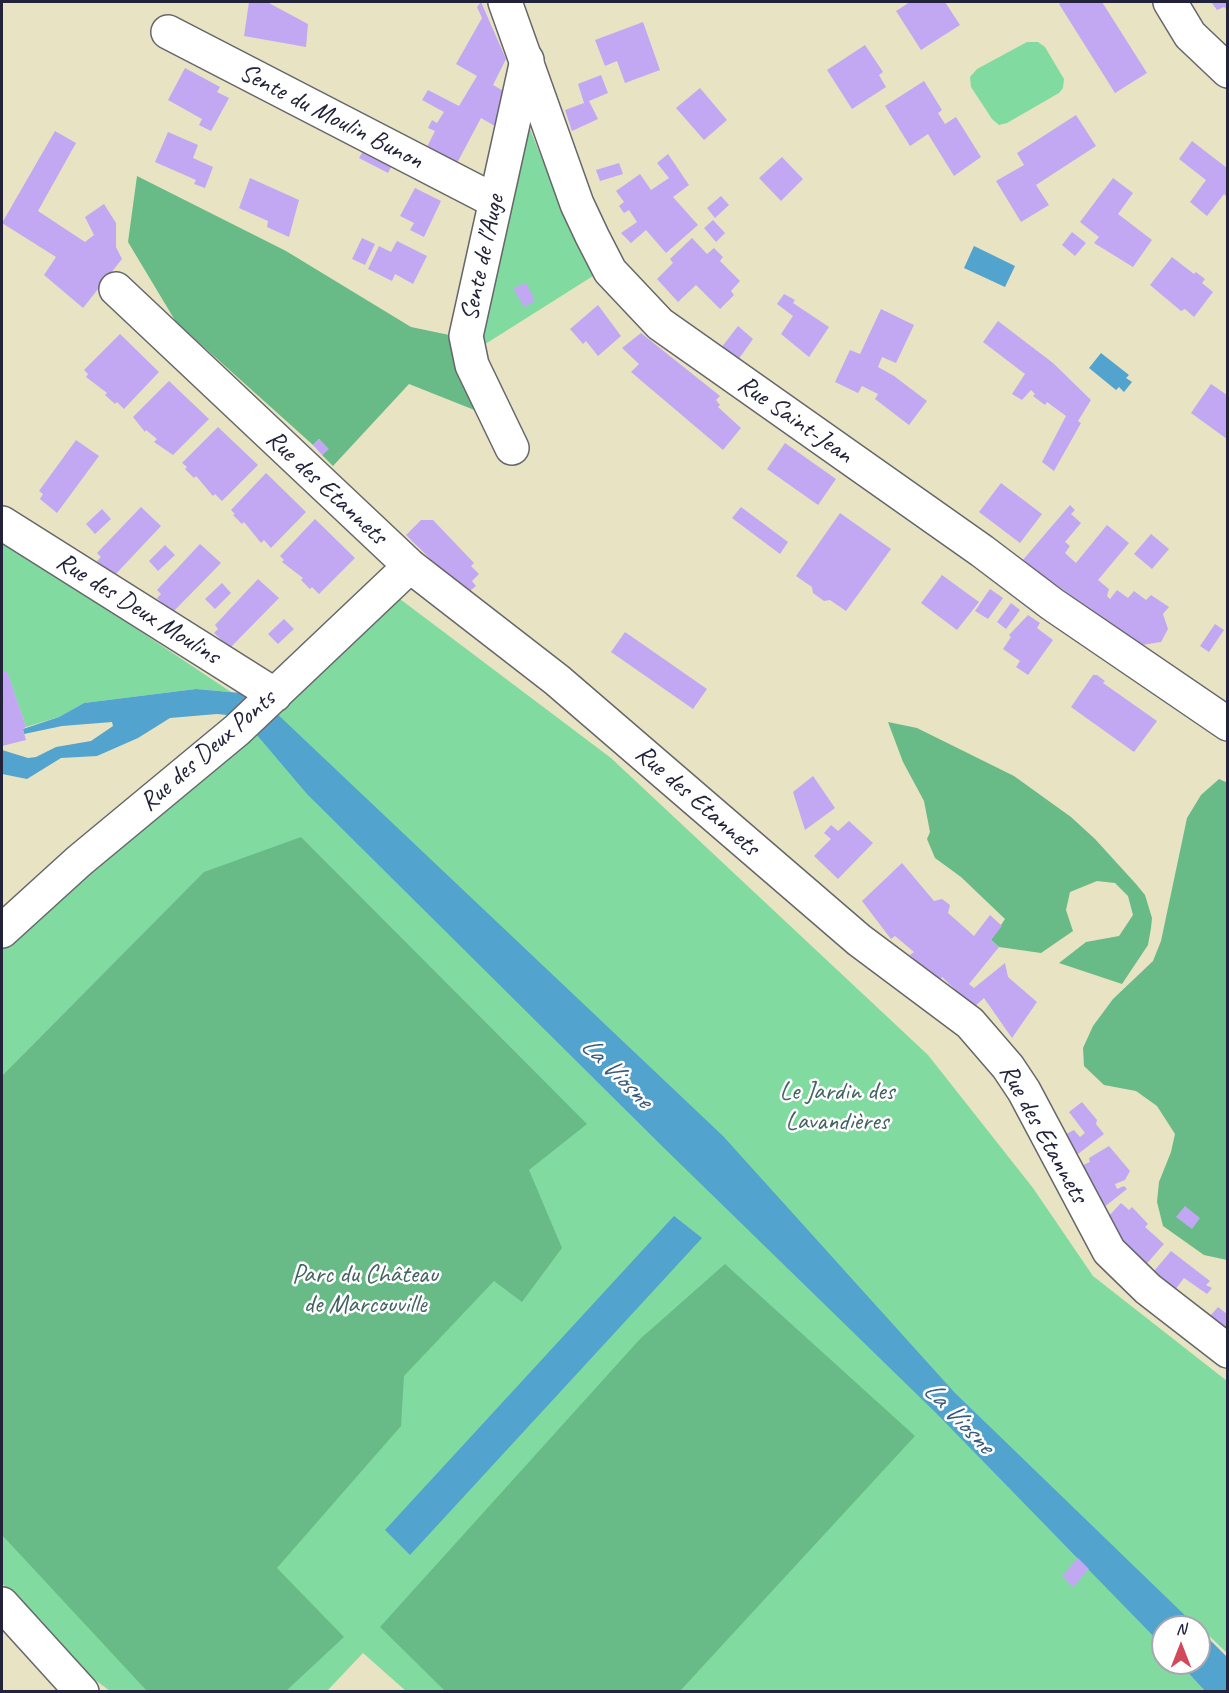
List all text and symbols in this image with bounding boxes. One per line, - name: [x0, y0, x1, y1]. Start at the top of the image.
- street label: Sente du Moulin Bunon: [234, 57, 428, 177]
- street label: Sente de l'Auge: [454, 192, 512, 324]
- street label: Rue Saint-Jean: [731, 369, 859, 471]
- street label: Rue des Etannets: [259, 424, 393, 552]
- street label: Rue des Deux Moulins: [50, 546, 226, 672]
- street label: Rue des Deux Ponts: [134, 684, 282, 818]
- street label: Rue des Etannets: [628, 739, 766, 863]
- water label: La Viosne: [574, 1031, 658, 1115]
- street label: Rue des Etannets: [992, 1059, 1094, 1209]
- park label: Le Jardin des Lavandières: [780, 1076, 894, 1138]
- park label: Parc du Château de Marcouville: [292, 1259, 438, 1320]
- water label: La Viosne: [916, 1375, 1000, 1461]
- north arrow: [1151, 1615, 1211, 1675]
- text: N: [1176, 1619, 1186, 1639]

